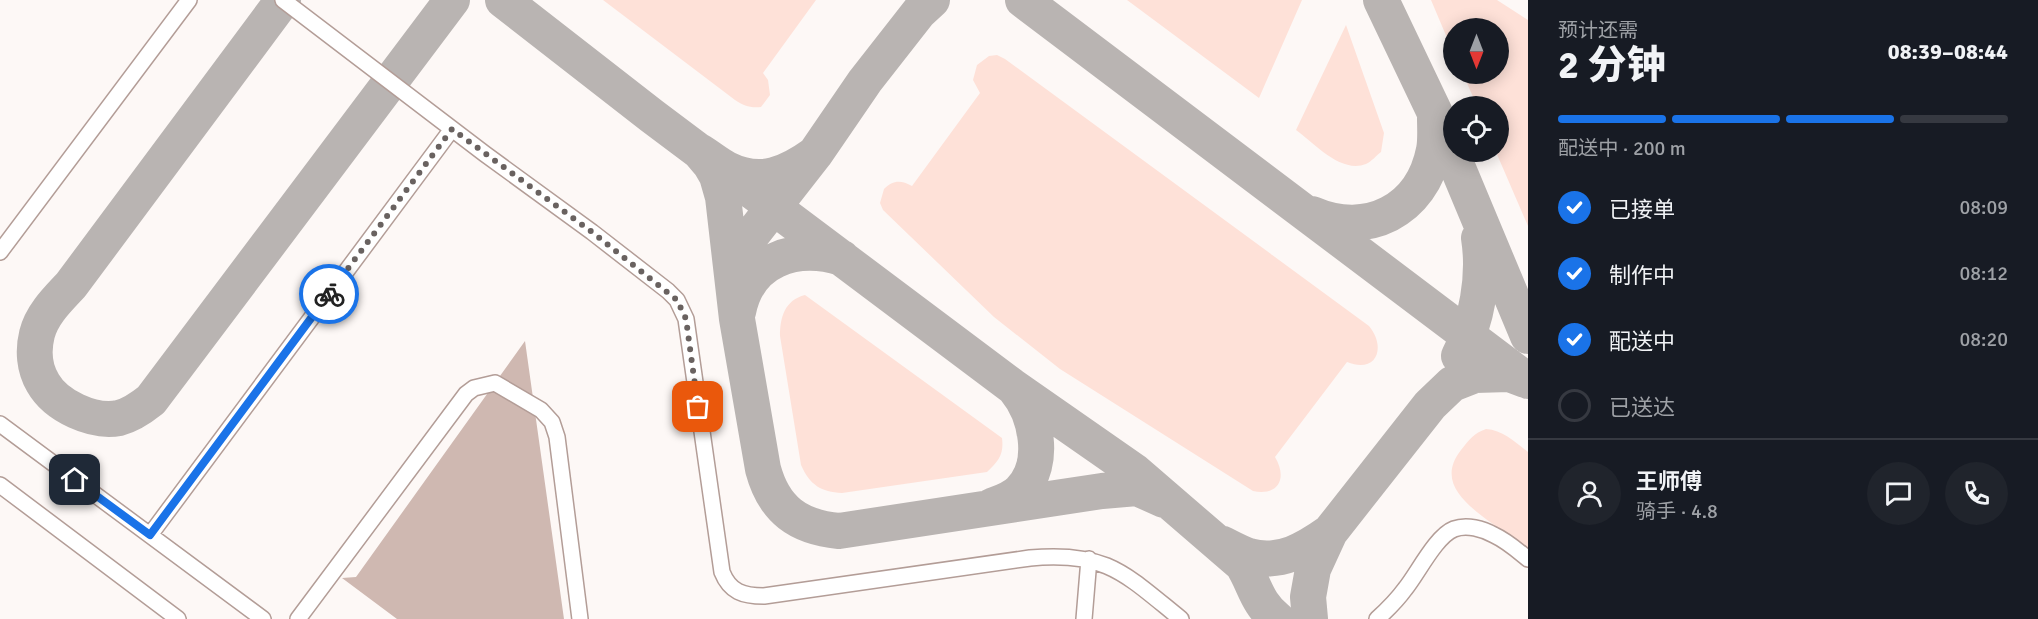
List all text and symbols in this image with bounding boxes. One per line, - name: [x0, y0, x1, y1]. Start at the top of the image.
- north arrow: [1443, 18, 1509, 84]
- map controls: [1443, 18, 1509, 162]
- text: 预计还需: [1558, 18, 1638, 43]
- text: 08:39–08:44: [1888, 38, 2008, 65]
- text: 2 分钟: [1558, 41, 1666, 89]
- button: locate: [1443, 96, 1509, 162]
- text: 配送中 · 200 m: [1558, 136, 1686, 161]
- icon: check: [1558, 191, 1591, 224]
- text: 08:09: [1959, 195, 2008, 220]
- text: 已接单: [1609, 196, 1675, 223]
- icon: check: [1558, 257, 1591, 290]
- text: 08:12: [1959, 261, 2008, 286]
- text: 制作中: [1609, 262, 1675, 289]
- courier: [299, 264, 359, 324]
- icon: bike: [313, 278, 346, 311]
- icon: check: [1558, 323, 1591, 356]
- text: 08:20: [1959, 327, 2008, 352]
- text: 配送中: [1609, 328, 1675, 355]
- pin: [672, 381, 723, 432]
- icon: bag: [681, 390, 714, 423]
- text: 已送达: [1609, 394, 1675, 421]
- pin: [49, 454, 100, 505]
- button: person: [1558, 462, 1621, 525]
- button: chat: [1867, 462, 1930, 525]
- button: phone: [1945, 462, 2008, 525]
- icon: home: [58, 463, 91, 496]
- text: 王师傅: [1636, 468, 1702, 495]
- text: 骑手 · 4.8: [1636, 499, 1718, 524]

